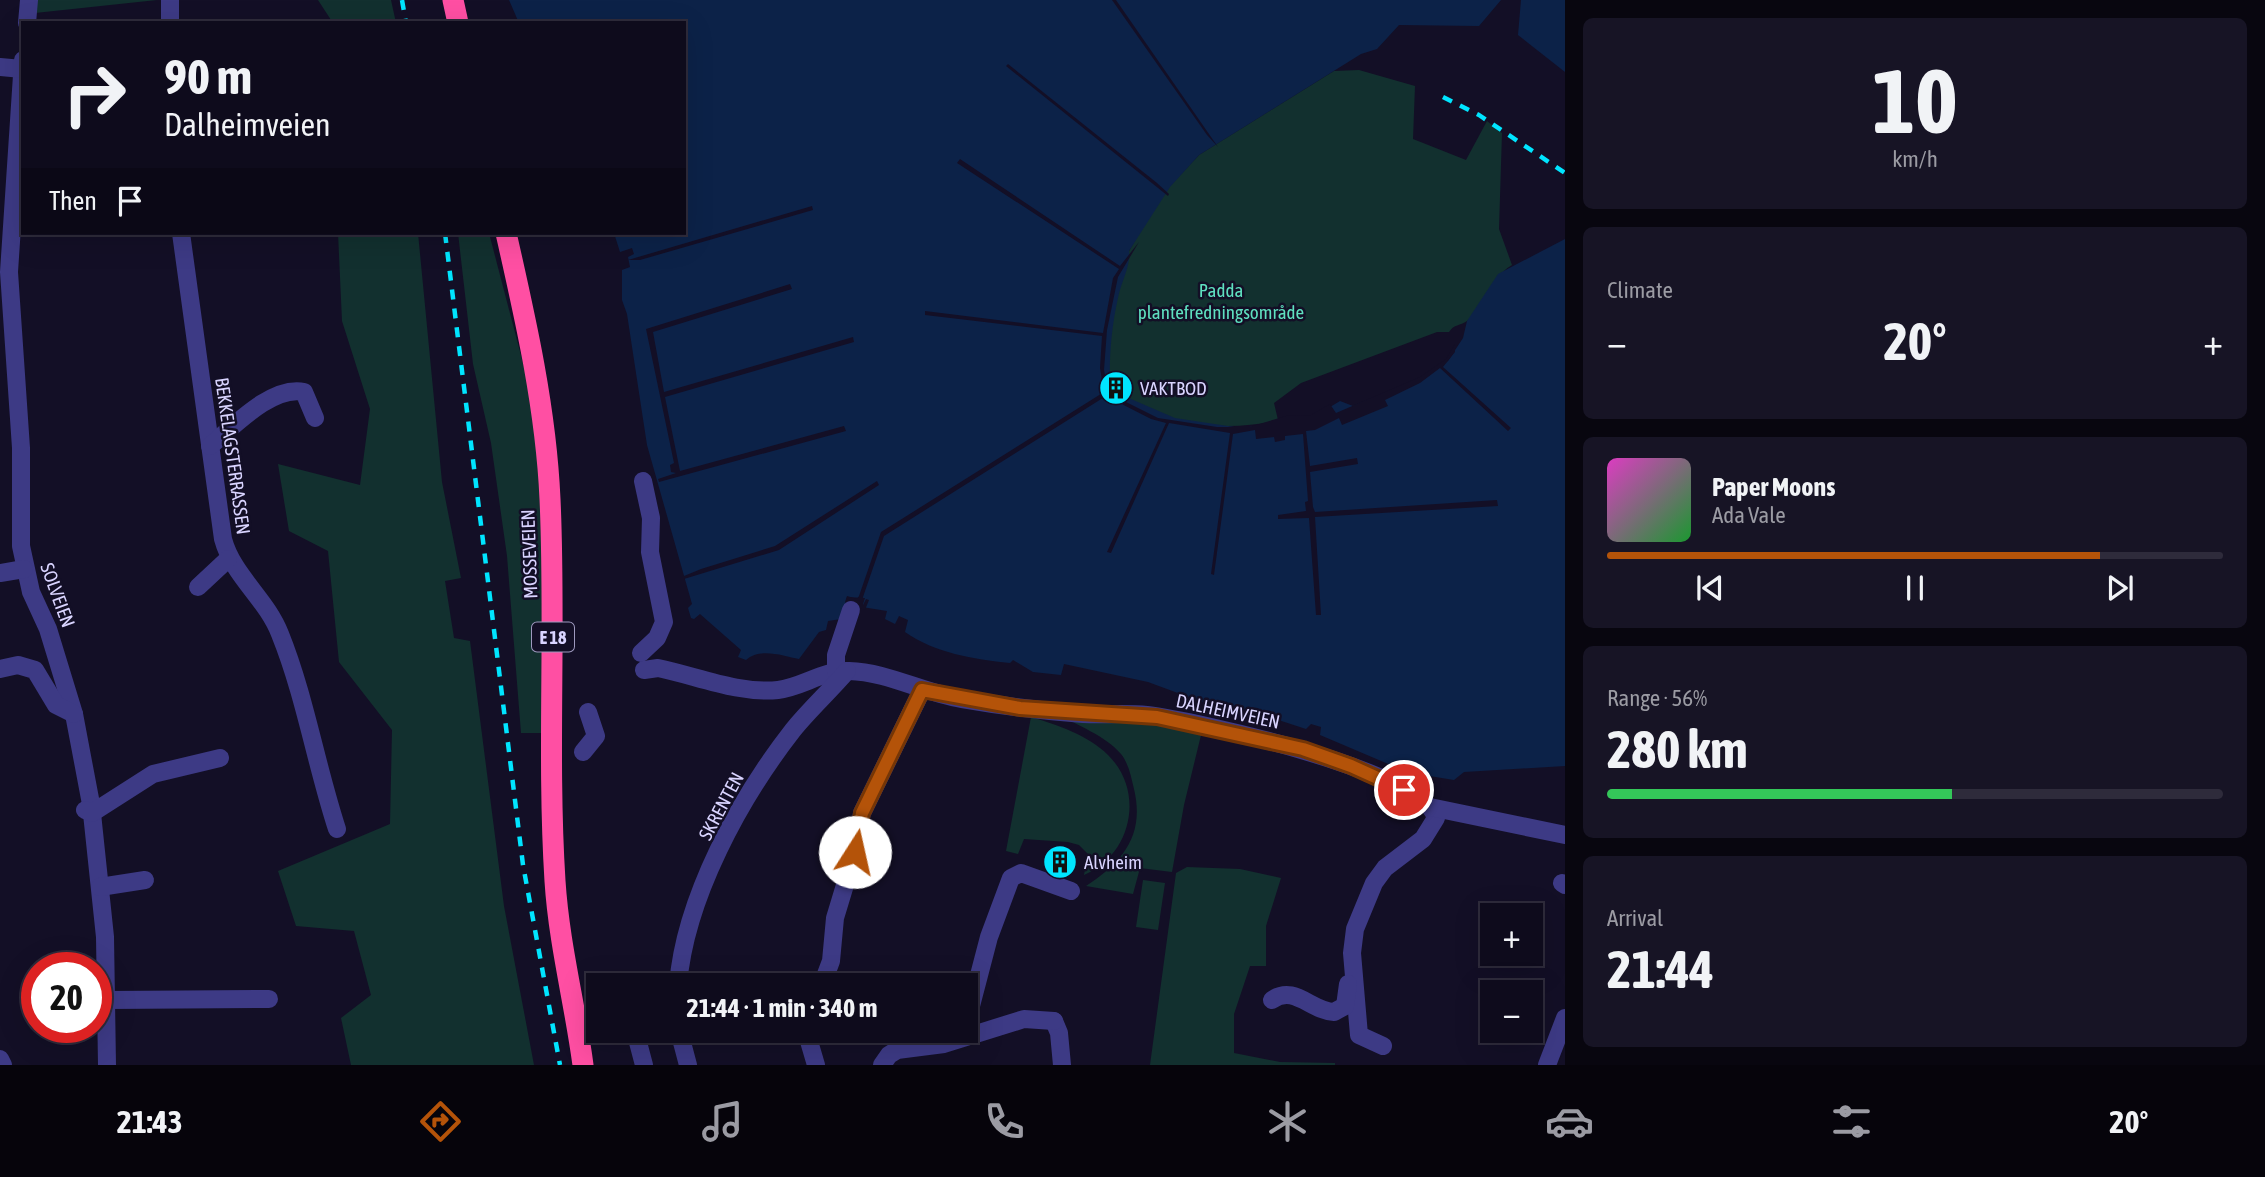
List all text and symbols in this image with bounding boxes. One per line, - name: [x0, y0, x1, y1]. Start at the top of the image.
- text: 90 m: [164, 48, 252, 104]
- text: 10: [1872, 48, 1958, 152]
- icon: right: [49, 49, 140, 140]
- text: Dalheimveien: [164, 106, 331, 143]
- text: km/h: [1892, 146, 1938, 172]
- icon: arrive: [111, 182, 149, 220]
- text: Then: [49, 186, 97, 216]
- text: Climate: [1607, 277, 1673, 303]
- park label: Padda plantefredningsområde: [1138, 279, 1304, 323]
- text: 20°: [1883, 311, 1947, 371]
- text: −: [1607, 320, 1627, 363]
- text: +: [2203, 320, 2223, 363]
- building icon: VAKTBOD: [1097, 369, 1135, 407]
- street label: BEKKELAGSTERRASSEN: [211, 376, 255, 536]
- place label: VAKTBOD: [1140, 377, 1207, 399]
- text: Paper Moons: [1712, 472, 1835, 502]
- text: Ada Vale: [1712, 502, 1786, 528]
- street label: MOSSEVEIEN: [516, 509, 542, 599]
- street label: SOLVEIEN: [36, 560, 80, 630]
- icon: previous: [1691, 569, 1729, 607]
- icon: pause: [1896, 569, 1934, 607]
- icon: next: [2101, 569, 2139, 607]
- road number: E 18: [532, 622, 574, 652]
- text: Range · 56%: [1607, 685, 1707, 711]
- street label: DALHEIMVEIEN: [1174, 689, 1282, 733]
- text: 280 km: [1607, 719, 1748, 779]
- pin: [1374, 760, 1434, 820]
- street label: SKRENTEN: [694, 768, 748, 844]
- icon: arrive: [1385, 771, 1423, 809]
- position arrow: [818, 815, 892, 889]
- building icon: Alvheim: [1041, 843, 1079, 881]
- place label: Alvheim: [1084, 851, 1142, 873]
- map controls: [1480, 903, 1543, 1043]
- button: +: [1480, 903, 1543, 966]
- text: Arrival: [1607, 905, 1663, 931]
- text: 21:44: [1607, 939, 1714, 999]
- speed limit sign: 20: [21, 952, 112, 1043]
- button: −: [1480, 980, 1543, 1043]
- text: 21:44 · 1 min · 340 m: [687, 993, 877, 1023]
- icon: directions: [416, 1097, 465, 1146]
- icon: music: [698, 1097, 747, 1146]
- icon: phone: [980, 1097, 1029, 1146]
- icon: climate: [1263, 1097, 1312, 1146]
- icon: car: [1545, 1097, 1594, 1146]
- icon: filters: [1827, 1097, 1876, 1146]
- text: 21:43: [117, 1103, 182, 1140]
- text: 20°: [2109, 1103, 2148, 1140]

